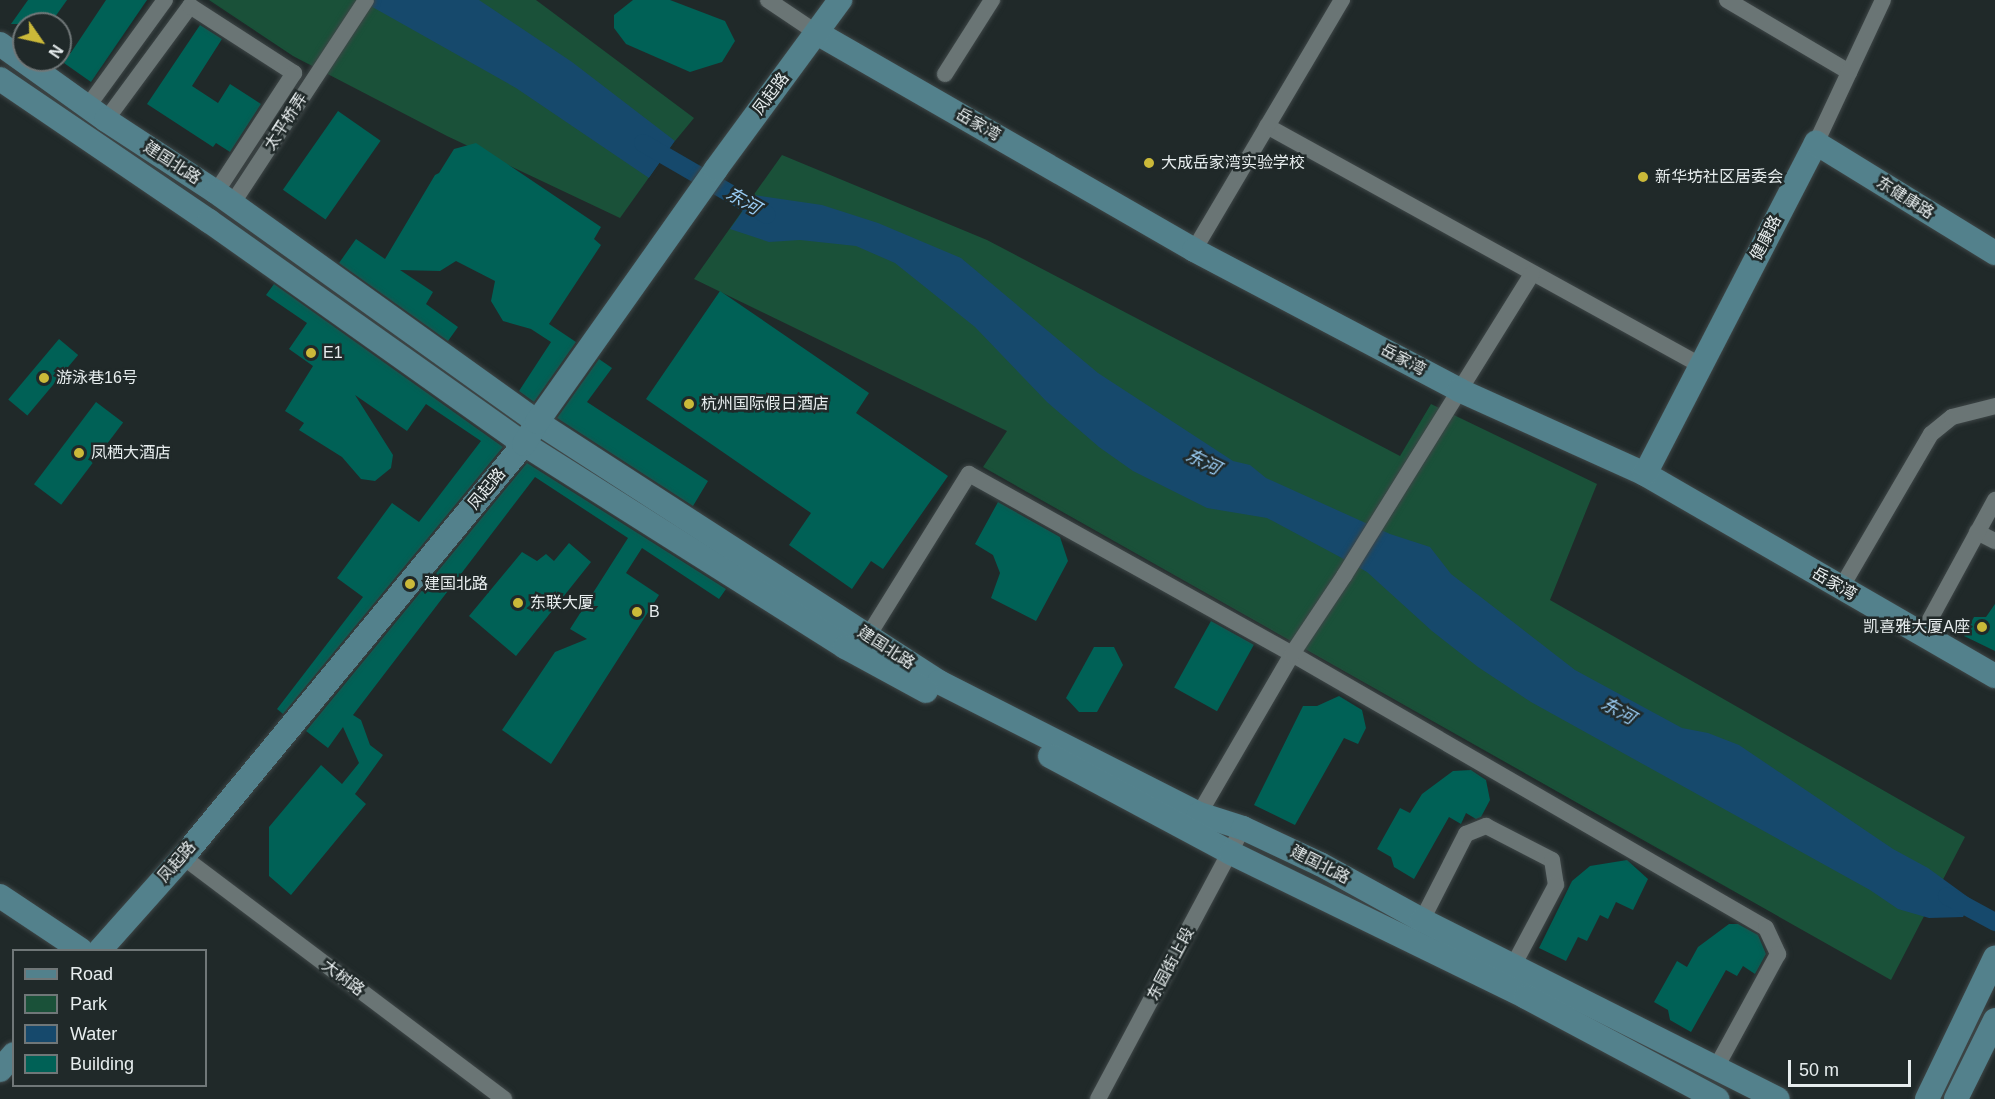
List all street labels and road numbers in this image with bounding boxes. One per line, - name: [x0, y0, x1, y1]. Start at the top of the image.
- street label: 凤起路: [749, 69, 793, 119]
- street label: 太平桥弄: [261, 90, 311, 154]
- street label: 岳家湾: [952, 105, 1004, 145]
- street label: 建国北路: [140, 138, 204, 188]
- street label: 东健康路: [1873, 173, 1937, 223]
- street label: 健康路: [1747, 212, 1785, 264]
- street label: 岳家湾: [1377, 340, 1429, 380]
- street label: 凤起路: [464, 464, 510, 514]
- street label: 岳家湾: [1808, 564, 1860, 604]
- street label: 建国北路: [854, 623, 918, 673]
- street label: 凤起路: [154, 838, 200, 886]
- street label: 建国北路: [1287, 842, 1353, 888]
- street label: 东园街上段: [1144, 924, 1198, 1004]
- street label: 大树路: [318, 956, 368, 1000]

